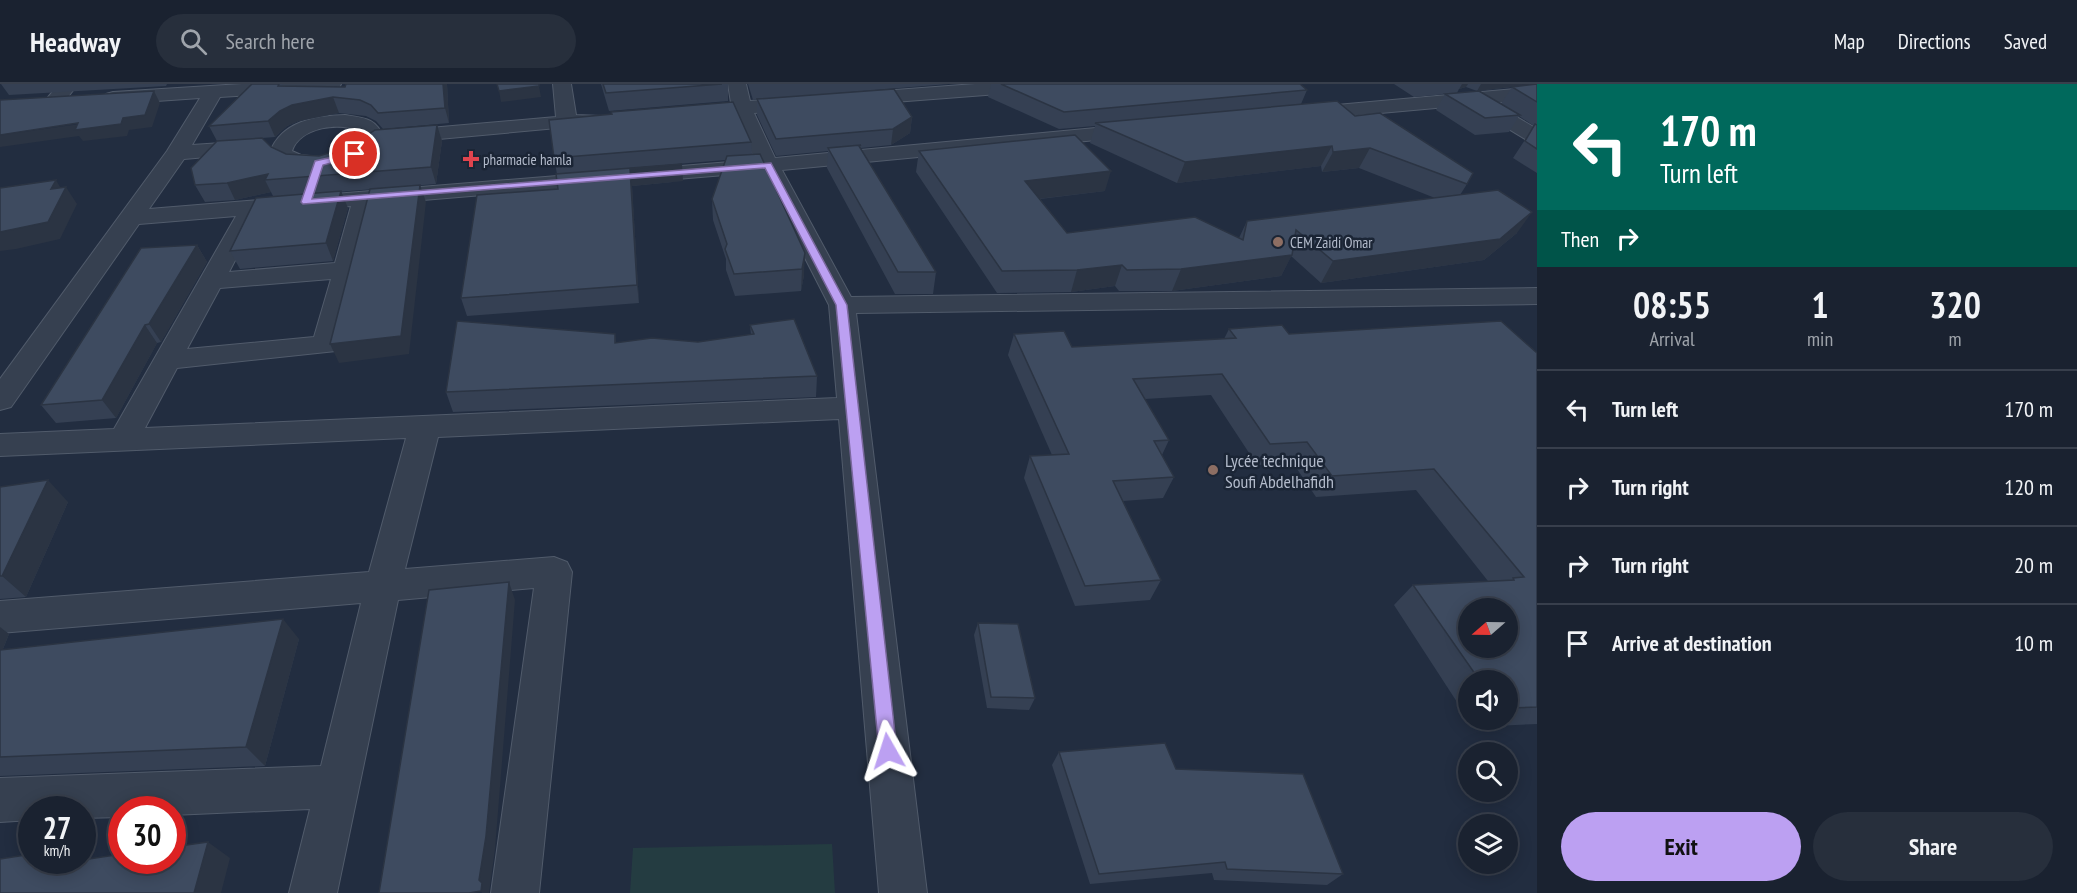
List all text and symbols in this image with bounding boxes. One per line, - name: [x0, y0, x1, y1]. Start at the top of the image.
- search box: [156, 14, 576, 68]
- text: Headway: [30, 23, 120, 60]
- icon: search: [177, 25, 210, 58]
- text: Search here: [225, 27, 315, 55]
- text: Map: [1834, 28, 1865, 55]
- text: Directions: [1898, 28, 1971, 55]
- text: Saved: [2004, 28, 2047, 55]
- text: 170 m: [1660, 103, 1757, 158]
- icon: left: [1561, 108, 1639, 186]
- pin: [329, 128, 380, 179]
- icon: arrive: [338, 137, 371, 170]
- place label: pharmacie hamla: [483, 150, 572, 169]
- marker: pharmacie hamla: [464, 152, 478, 166]
- text: Turn left: [1660, 156, 1738, 190]
- icon: right: [1611, 222, 1644, 255]
- text: Then: [1561, 225, 1599, 253]
- place label: CEM Zaidi Omar: [1290, 233, 1373, 252]
- marker: CEM Zaidi Omar: [1271, 235, 1285, 249]
- text: 08:55: [1633, 281, 1711, 328]
- text: 1: [1811, 281, 1829, 328]
- text: 320: [1929, 281, 1981, 328]
- text: Arrival: [1649, 326, 1695, 352]
- text: min: [1807, 326, 1833, 352]
- text: m: [1949, 326, 1962, 352]
- icon: left: [1561, 393, 1594, 426]
- text: Turn left: [1612, 395, 1678, 423]
- text: 170 m: [2004, 395, 2053, 423]
- place label: Lycée technique Soufi Abdelhafidh: [1225, 449, 1334, 493]
- marker: Lycée technique Soufi Abdelhafidh: [1206, 463, 1220, 477]
- icon: right: [1561, 471, 1594, 504]
- text: Turn right: [1612, 473, 1689, 501]
- text: 120 m: [2004, 473, 2053, 501]
- icon: right: [1561, 549, 1594, 582]
- text: Turn right: [1612, 551, 1689, 579]
- text: 20 m: [2014, 551, 2053, 579]
- north arrow: [1458, 598, 1518, 658]
- map controls: [1458, 598, 1518, 874]
- icon: arrive: [1561, 627, 1594, 660]
- text: Arrive at destination: [1612, 629, 1772, 657]
- text: 10 m: [2014, 629, 2053, 657]
- button: sound: [1458, 670, 1518, 730]
- position arrow: [856, 719, 920, 783]
- button: search: [1458, 742, 1518, 802]
- speed limit sign: 30: [108, 796, 186, 874]
- text: 27: [43, 808, 71, 847]
- button: Exit: [1561, 812, 1801, 881]
- button: Share: [1813, 812, 2053, 881]
- button: layers: [1458, 814, 1518, 874]
- text: km/h: [44, 841, 70, 860]

